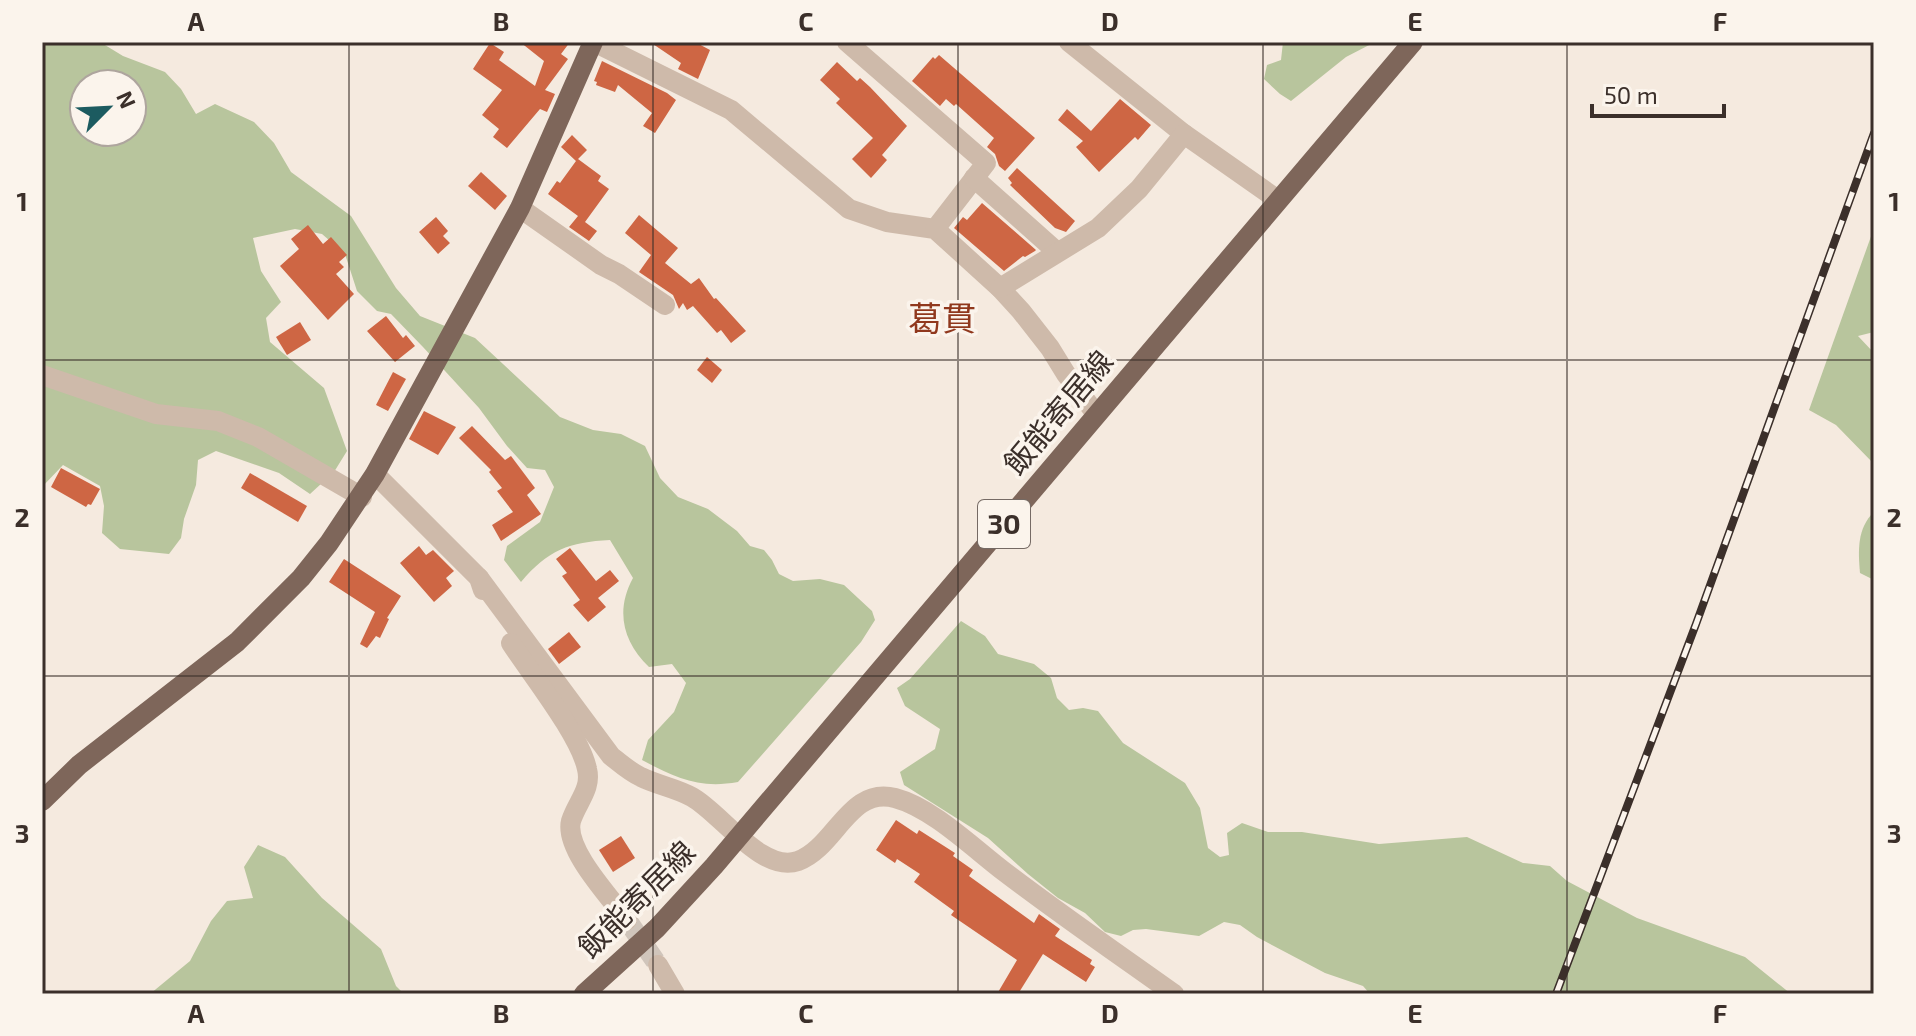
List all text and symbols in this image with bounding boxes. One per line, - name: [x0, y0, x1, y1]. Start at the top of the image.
- text: A: [188, 5, 205, 36]
- text: B: [493, 5, 509, 36]
- text: C: [798, 5, 814, 36]
- text: D: [1101, 5, 1119, 36]
- text: E: [1407, 5, 1423, 36]
- text: F: [1713, 5, 1727, 36]
- north arrow: [68, 68, 148, 148]
- scale bar: [1592, 68, 1724, 118]
- text: 50 m: [1604, 80, 1658, 109]
- text: N: [112, 87, 142, 112]
- text: 1: [16, 185, 28, 216]
- text: 1: [1888, 185, 1900, 216]
- district label: 葛貫: [908, 297, 976, 338]
- street label: 飯能寄居線: [995, 343, 1119, 481]
- road number: 30: [978, 500, 1030, 548]
- text: 2: [14, 501, 30, 532]
- text: 2: [1886, 501, 1902, 532]
- text: 3: [15, 817, 29, 848]
- text: 3: [1887, 817, 1901, 848]
- street label: 飯能寄居線: [570, 833, 701, 964]
- text: A: [188, 997, 205, 1028]
- text: B: [493, 997, 509, 1028]
- text: C: [798, 997, 814, 1028]
- text: D: [1101, 997, 1119, 1028]
- text: E: [1407, 997, 1423, 1028]
- text: F: [1713, 997, 1727, 1028]

